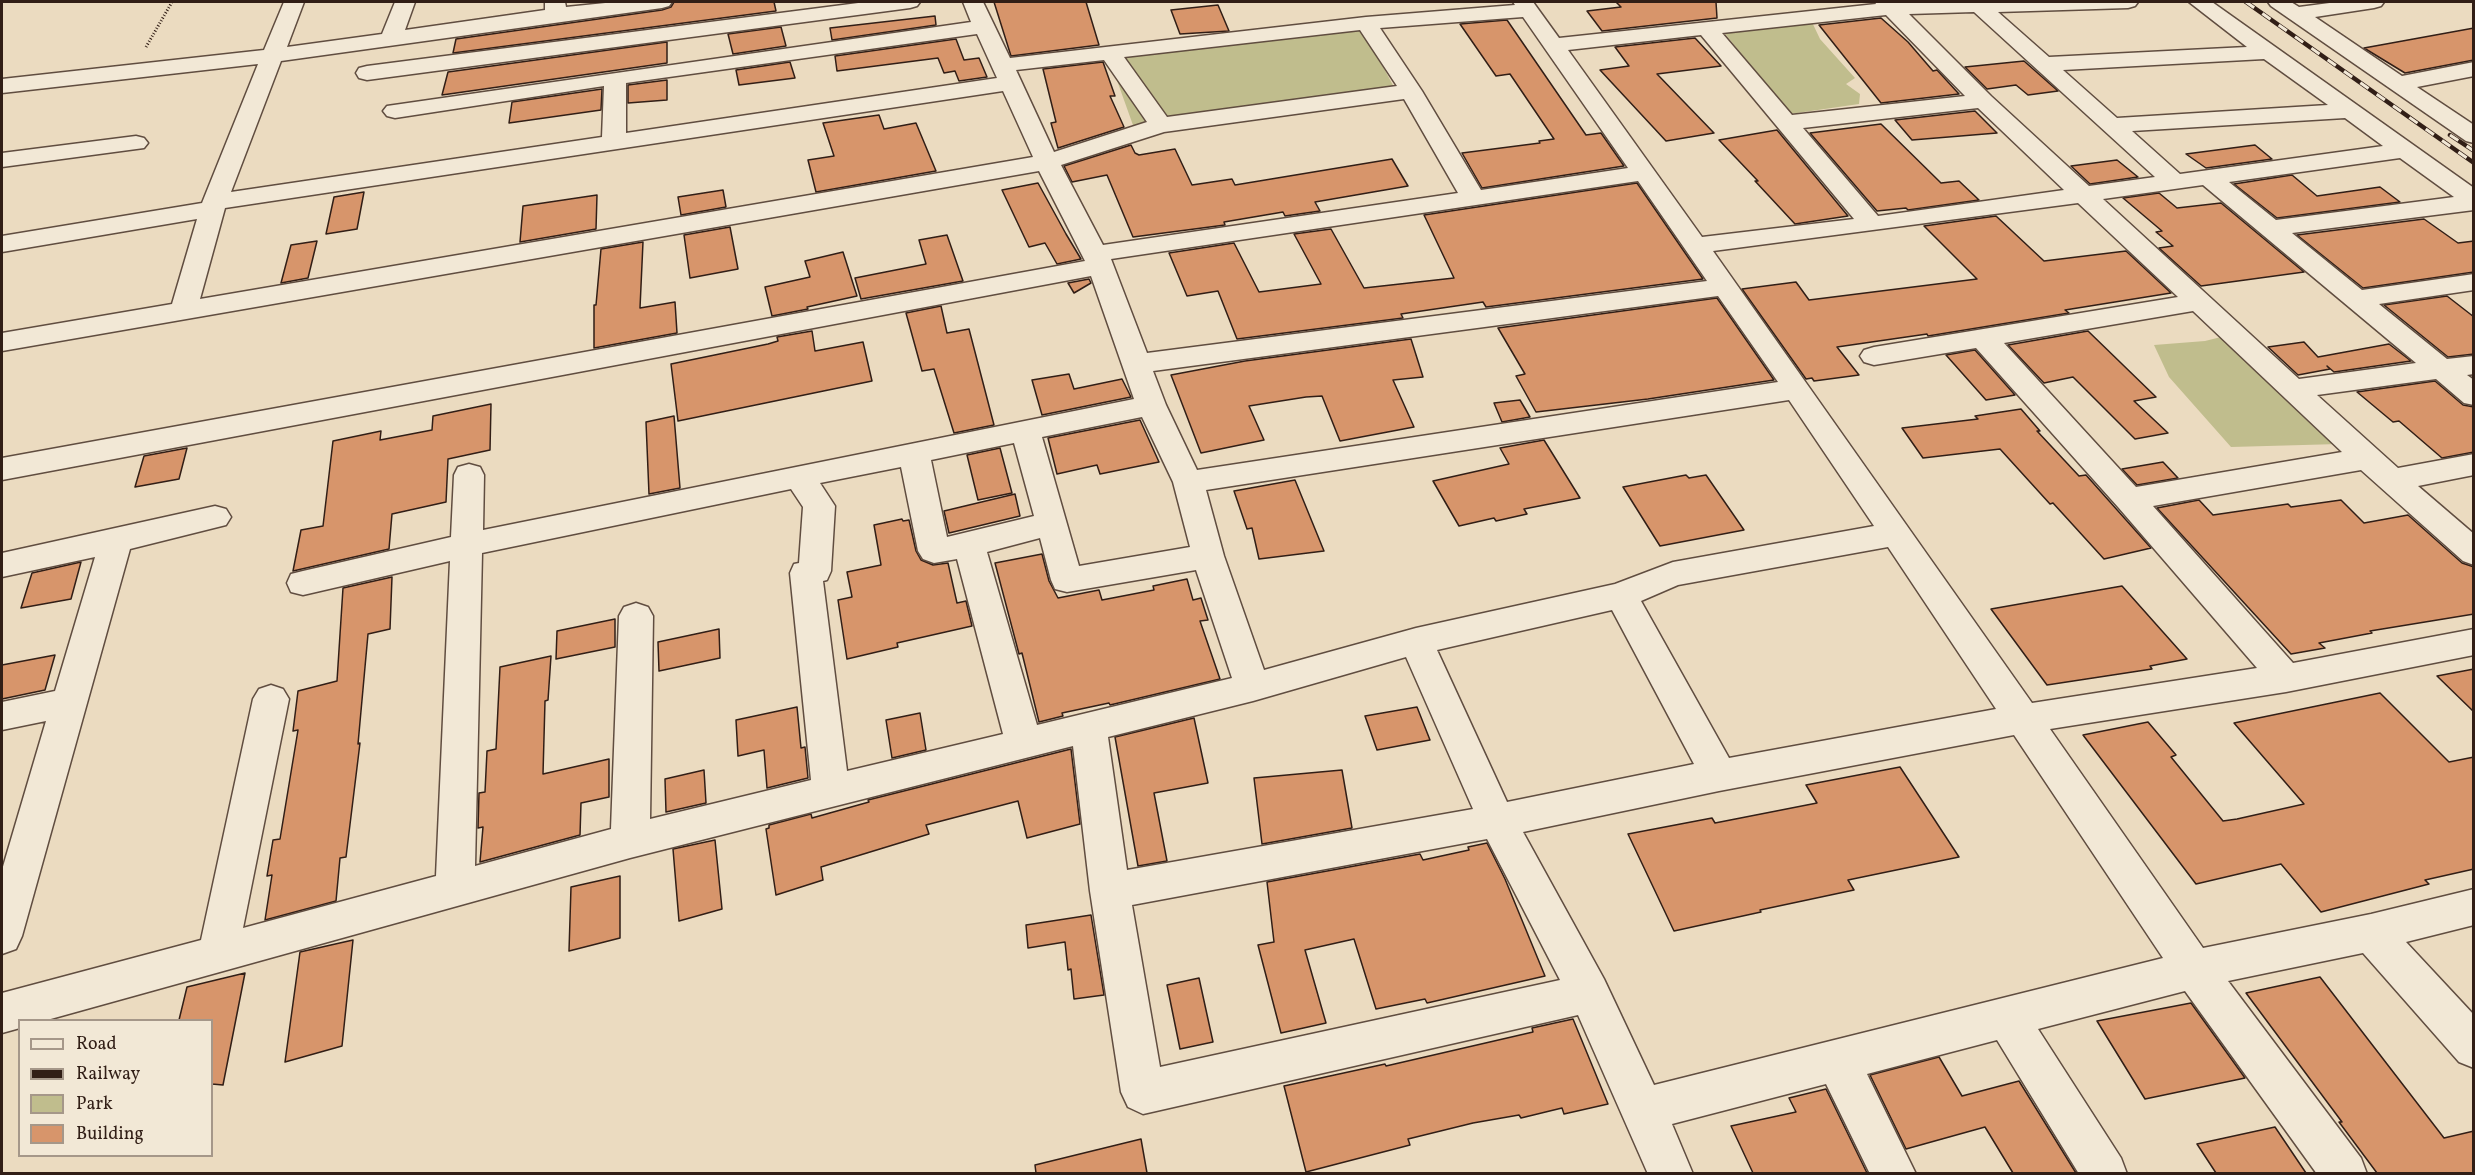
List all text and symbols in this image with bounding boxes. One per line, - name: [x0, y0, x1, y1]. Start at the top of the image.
- legend: [18, 1019, 213, 1157]
- text: Road: [76, 1032, 117, 1057]
- text: Railway: [76, 1062, 140, 1087]
- text: Park: [76, 1092, 113, 1117]
- text: Building: [76, 1122, 144, 1147]

